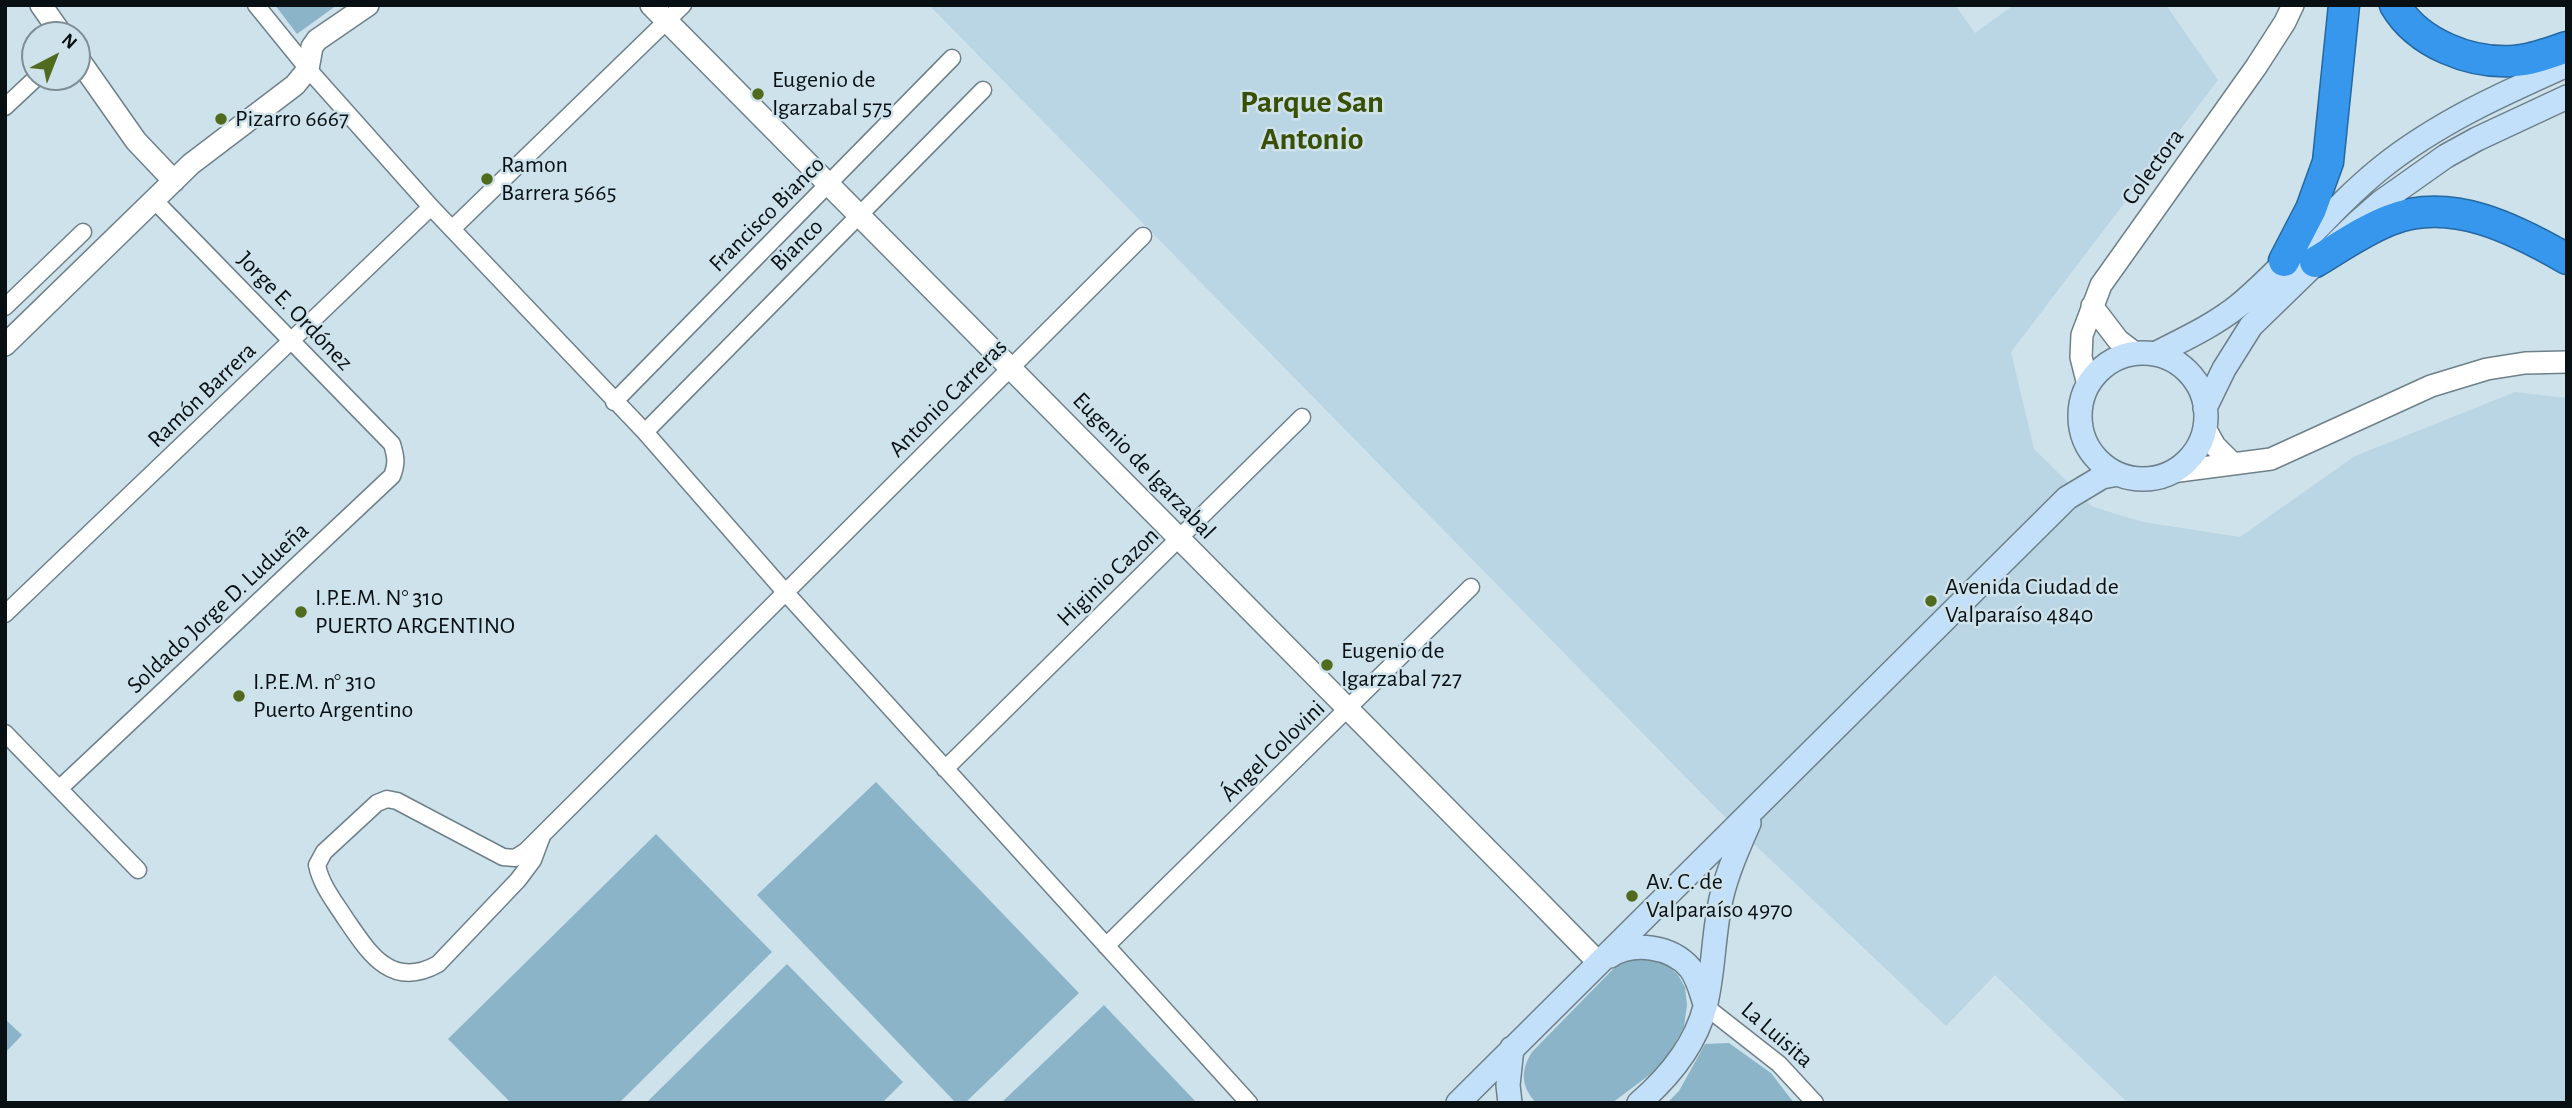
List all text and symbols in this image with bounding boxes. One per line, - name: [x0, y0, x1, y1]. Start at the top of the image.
- north arrow: [21, 21, 91, 91]
- text: N: [58, 30, 80, 53]
- place label: Eugenio de Igarzabal 575: [772, 66, 892, 122]
- district label: Parque San Antonio: [1240, 83, 1384, 158]
- marker: Eugenio de Igarzabal 575: [750, 86, 766, 102]
- place label: Pizarro 6667: [235, 105, 349, 133]
- marker: Pizarro 6667: [213, 111, 229, 127]
- street label: Colectora: [2116, 123, 2190, 211]
- street label: Francisco Bianco: [703, 150, 831, 278]
- place label: Ramon Barrera 5665: [501, 151, 616, 207]
- marker: Ramon Barrera 5665: [479, 171, 495, 187]
- street label: Bianco: [765, 213, 829, 277]
- street label: Jorge E. Ordónez: [231, 246, 359, 376]
- street label: Antonio Carreras: [883, 333, 1013, 463]
- street label: Ramón Barrera: [142, 336, 262, 454]
- street label: Eugenio de Igarzabal: [1066, 386, 1222, 546]
- street label: Soldado Jorge D. Ludueña: [121, 516, 315, 700]
- street label: Higinio Cazon: [1051, 521, 1165, 633]
- place label: Avenida Ciudad de Valparaíso 4840: [1945, 573, 2119, 629]
- place label: I.P.E.M. N° 310 PUERTO ARGENTINO: [315, 584, 515, 640]
- marker: Avenida Ciudad de Valparaíso 4840: [1923, 593, 1939, 609]
- marker: I.P.E.M. N° 310 PUERTO ARGENTINO: [293, 604, 309, 620]
- place label: Eugenio de Igarzabal 727: [1341, 637, 1462, 693]
- marker: Eugenio de Igarzabal 727: [1319, 657, 1335, 673]
- place label: I.P.E.M. n° 310 Puerto Argentino: [253, 668, 413, 724]
- marker: I.P.E.M. n° 310 Puerto Argentino: [231, 688, 247, 704]
- street label: Ángel Colovini: [1215, 694, 1331, 808]
- place label: Av. C. de Valparaíso 4970: [1646, 868, 1793, 924]
- marker: Av. C. de Valparaíso 4970: [1624, 888, 1640, 904]
- street label: La Luisita: [1735, 996, 1819, 1074]

